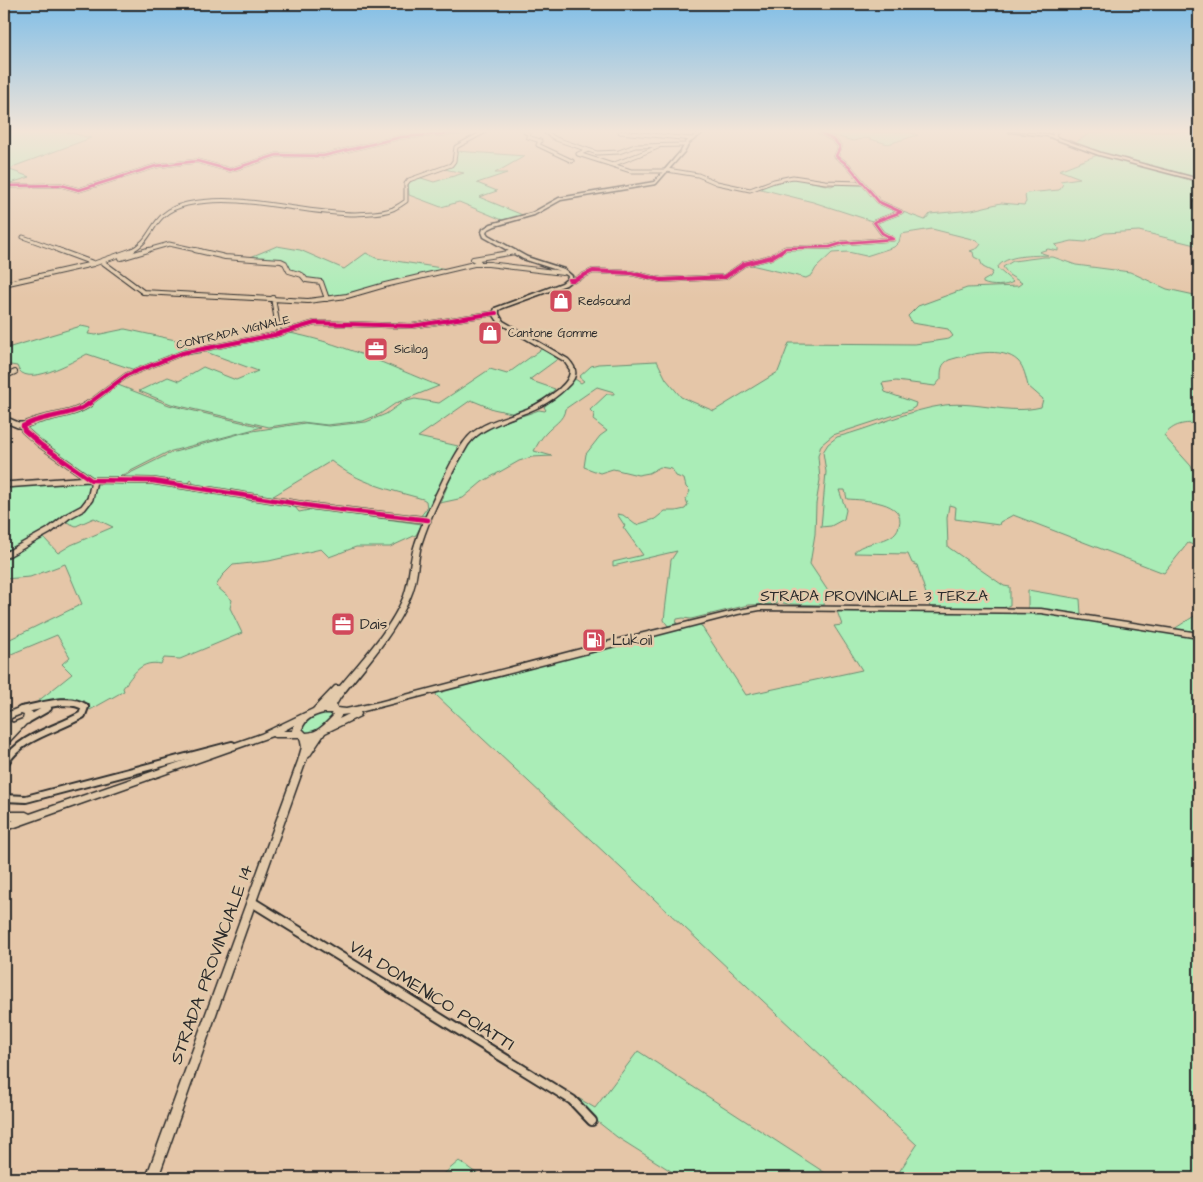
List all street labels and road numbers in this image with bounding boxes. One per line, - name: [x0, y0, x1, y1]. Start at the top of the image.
- street label: CONTRADA VIGNALE: [175, 311, 292, 354]
- street label: STRADA PROVINCIALE 3 TERZA: [760, 586, 988, 607]
- street label: STRADA PROVINCIALE 14: [164, 861, 259, 1068]
- street label: VIA DOMENICO POIATTI: [344, 934, 519, 1057]

